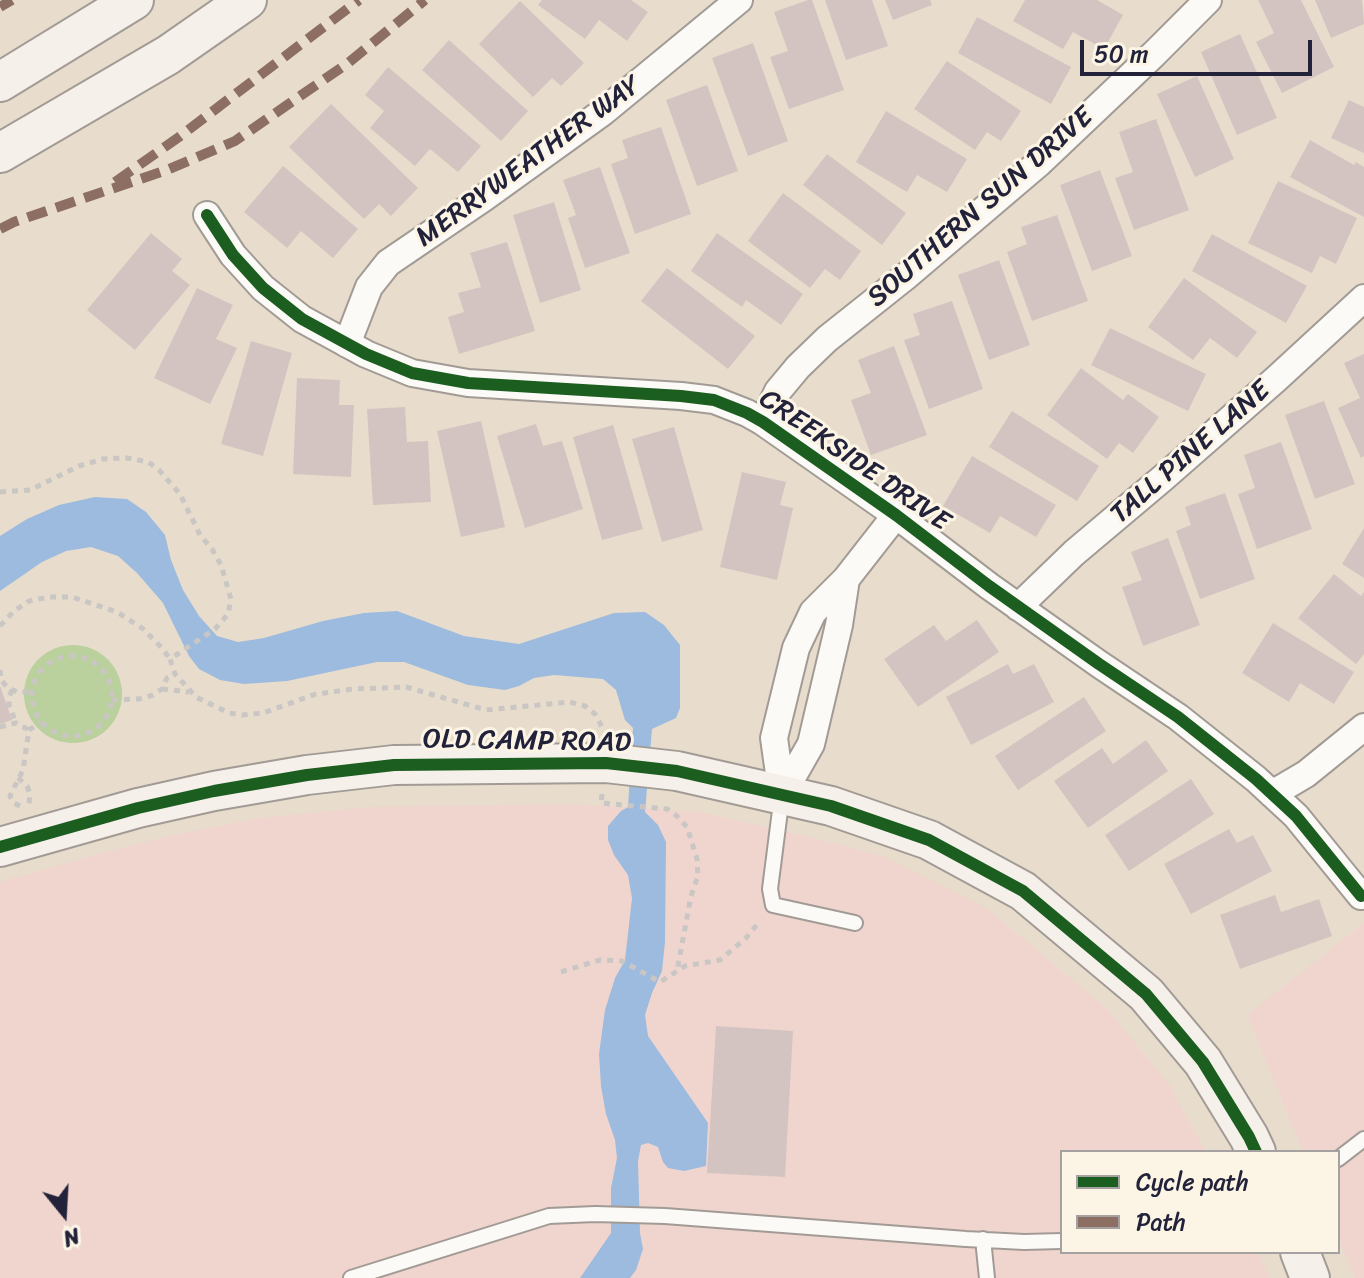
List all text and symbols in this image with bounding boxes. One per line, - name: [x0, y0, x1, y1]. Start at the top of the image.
- scale bar: [1084, 24, 1316, 74]
- text: 50 m: [1094, 33, 1149, 75]
- street label: MERRYWEATHER WAY: [410, 69, 648, 255]
- street label: SOUTHERN SUN DRIVE: [861, 101, 1101, 315]
- street label: TALL PINE LANE: [1104, 374, 1278, 532]
- street label: CREEKSIDE DRIVE: [752, 383, 956, 539]
- street label: OLD CAMP ROAD: [423, 723, 631, 761]
- legend: [1060, 1150, 1340, 1254]
- text: Cycle path: [1136, 1161, 1249, 1203]
- north arrow: [24, 1174, 104, 1254]
- text: Path: [1136, 1201, 1186, 1243]
- text: N: [58, 1216, 85, 1258]

